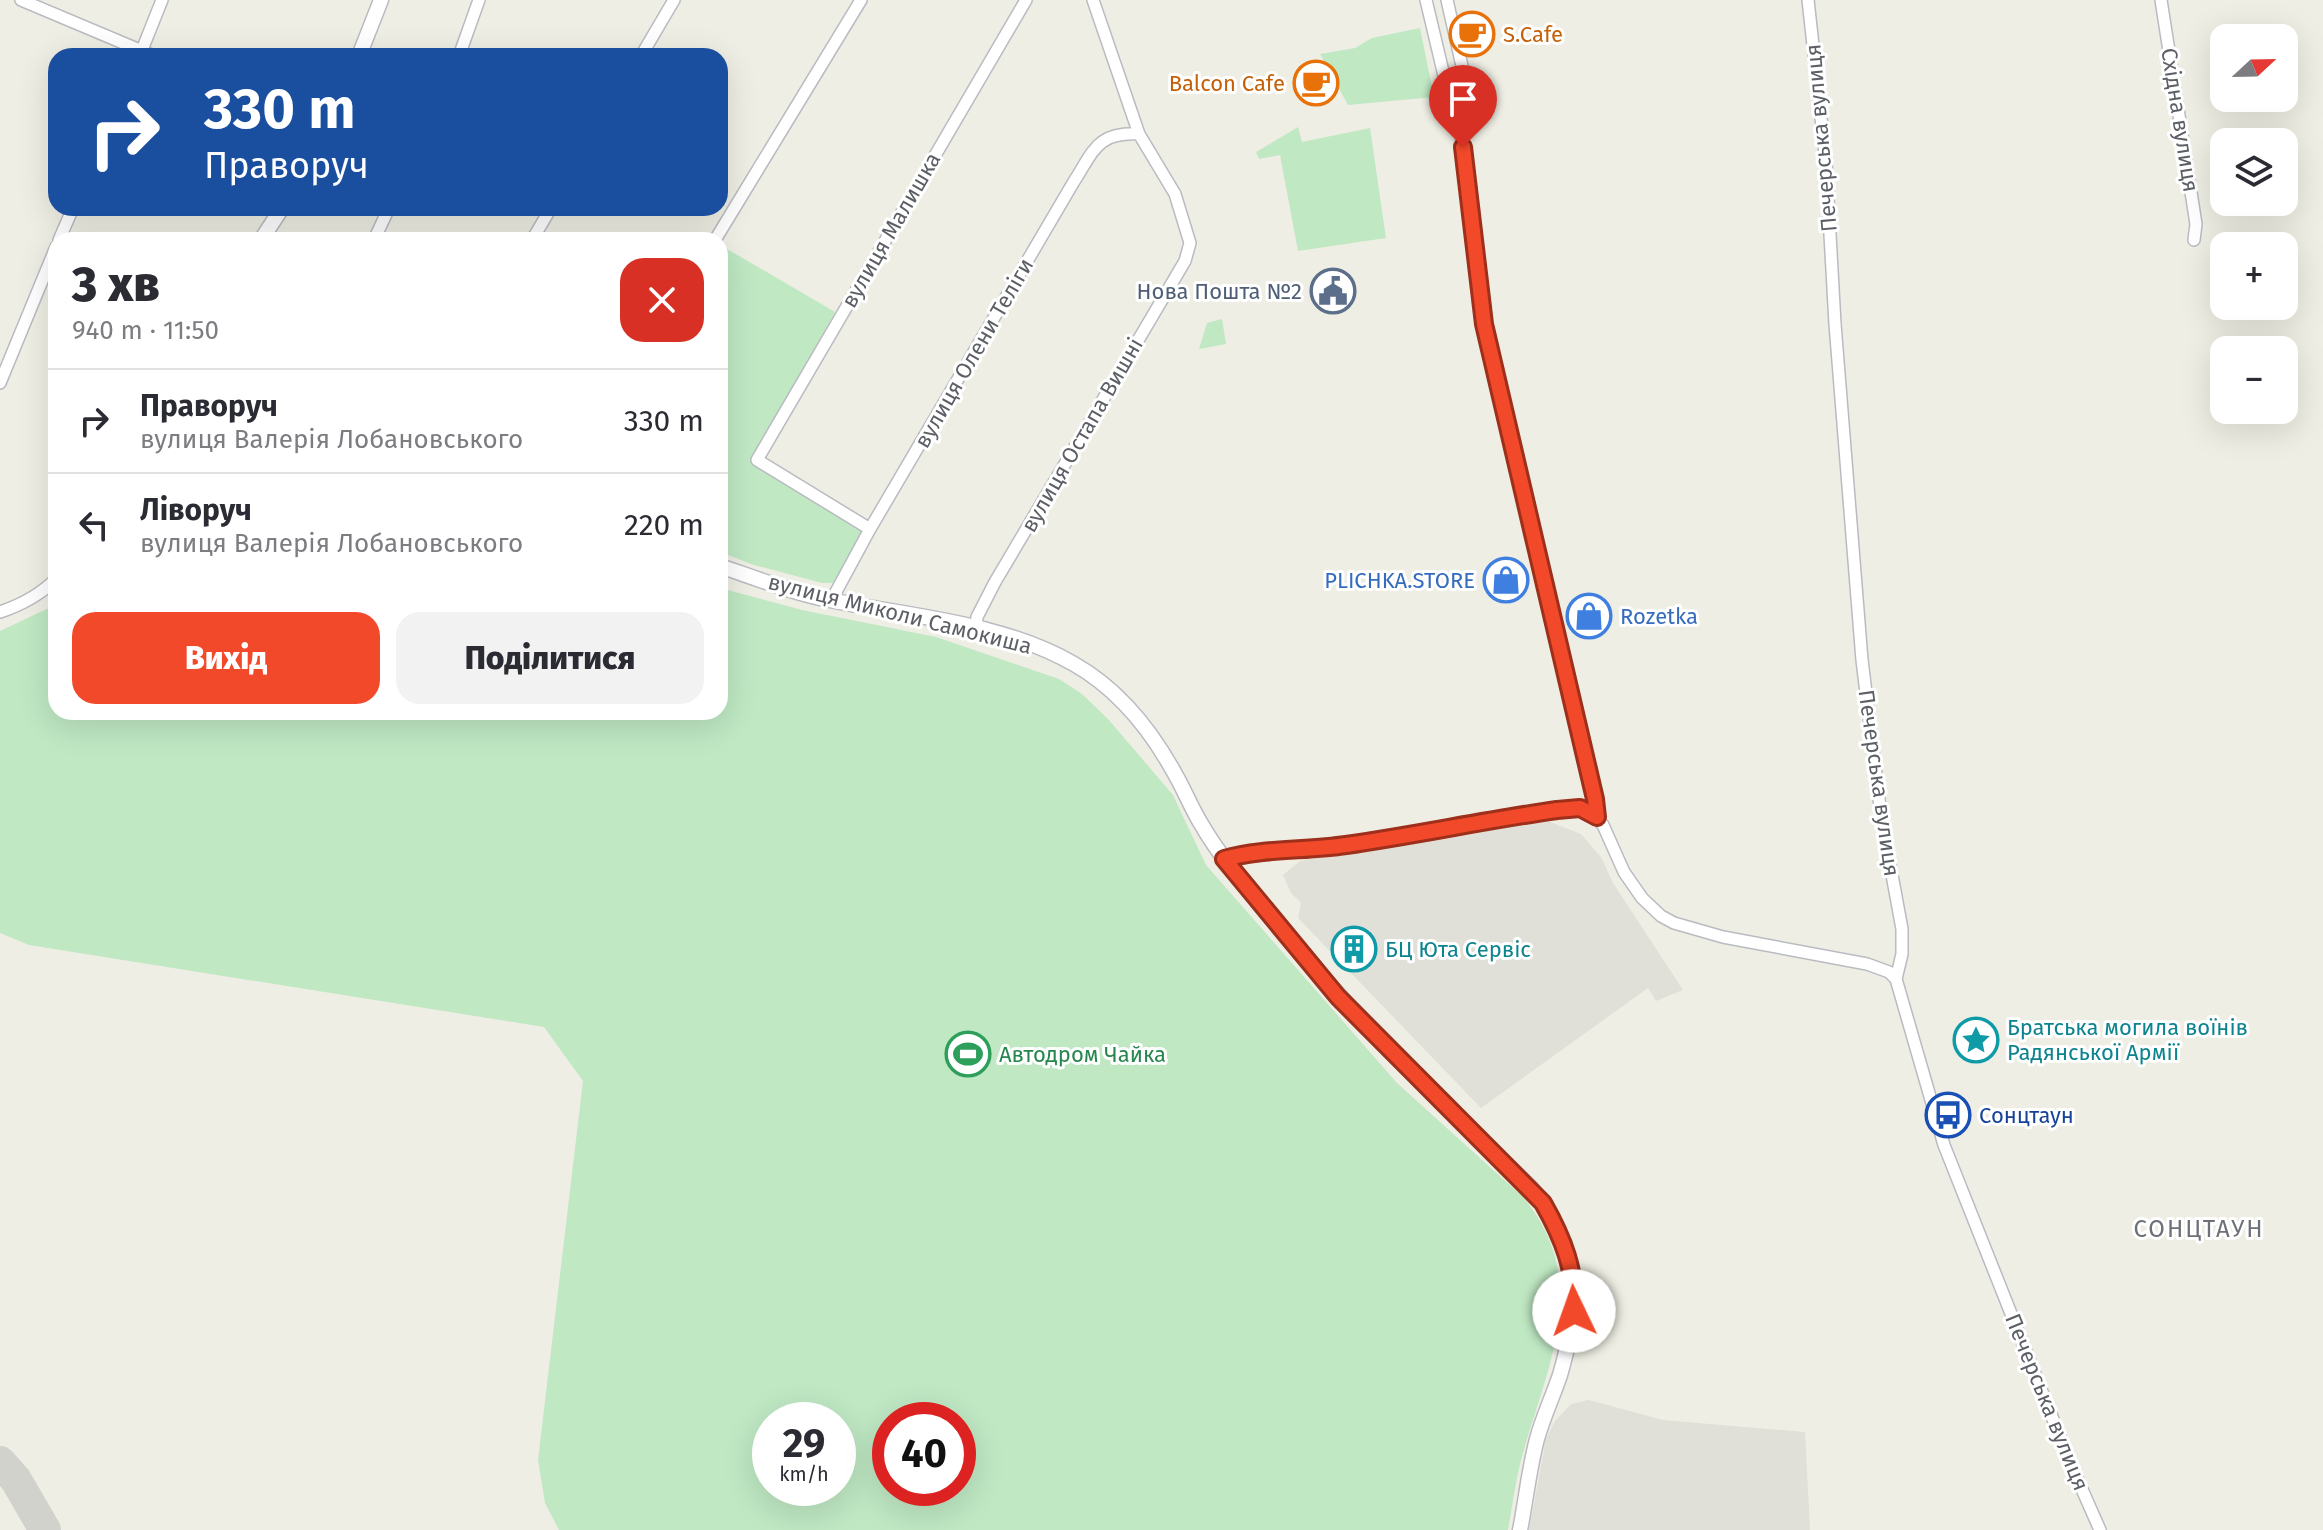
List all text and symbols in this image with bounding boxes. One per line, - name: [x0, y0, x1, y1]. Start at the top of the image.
- cafe icon: S.Cafe: [1448, 10, 1496, 58]
- place label: S.Cafe: [1503, 21, 1563, 48]
- north arrow: [2210, 24, 2298, 112]
- map controls: [2210, 24, 2298, 424]
- street label: Печерська вулиця: [1799, 43, 1843, 233]
- street label: Східна вулиця: [2155, 46, 2205, 194]
- cafe icon: Balcon Cafe: [1292, 59, 1340, 107]
- pin: [1429, 65, 1497, 147]
- place label: Balcon Cafe: [1169, 70, 1285, 97]
- text: 330 m: [204, 76, 356, 143]
- icon: arrive: [1441, 77, 1485, 121]
- icon: right: [72, 80, 176, 184]
- button: layers: [2210, 128, 2298, 216]
- text: Праворуч: [204, 144, 369, 188]
- street label: вулиця Малишка: [836, 148, 946, 312]
- button: +: [2210, 232, 2298, 320]
- street label: вулиця Олени Теліги: [909, 253, 1039, 453]
- text: 3 хв: [72, 256, 160, 314]
- button: close: [620, 258, 704, 342]
- public building icon: Нова Пошта №2: [1309, 267, 1357, 315]
- place label: Нова Пошта №2: [1137, 278, 1302, 305]
- text: 940 m · 11:50: [72, 315, 219, 346]
- street label: вулиця Остапа Вишні: [1015, 333, 1149, 537]
- button: −: [2210, 336, 2298, 424]
- text: Праворуч: [140, 388, 278, 424]
- icon: right: [72, 399, 116, 443]
- text: 330 m: [624, 403, 704, 439]
- text: вулиця Валерія Лобановського: [140, 424, 523, 455]
- text: Ліворуч: [140, 492, 252, 528]
- icon: left: [72, 503, 116, 547]
- text: 220 m: [624, 507, 704, 543]
- text: вулиця Валерія Лобановського: [140, 528, 523, 559]
- shop icon: PLICHKA.STORE: [1482, 556, 1530, 604]
- place label: PLICHKA.STORE: [1324, 567, 1475, 594]
- street label: вулиця Миколи Самокиша: [765, 568, 1035, 660]
- shop icon: Rozetka: [1565, 592, 1613, 640]
- place label: Rozetka: [1620, 603, 1698, 630]
- button: Вихід: [72, 612, 380, 704]
- button: Поділитися: [396, 612, 704, 704]
- street label: Печерська вулиця: [1853, 688, 1905, 878]
- building icon: БЦ Юта Сервіс: [1330, 925, 1378, 973]
- place label: БЦ Юта Сервіс: [1385, 936, 1531, 963]
- place label: Братська могила воїнів Радянської Армії: [2007, 1014, 2248, 1066]
- place icon: Братська могила воїнів Радянської Армії: [1952, 1016, 2000, 1064]
- sports icon: Автодром Чайка: [944, 1030, 992, 1078]
- place label: Автодром Чайка: [999, 1041, 1166, 1068]
- bus stop icon: Сонцтаун: [1924, 1091, 1972, 1139]
- place label: Сонцтаун: [1979, 1102, 2074, 1129]
- district label: СОНЦТАУН: [2133, 1215, 2265, 1243]
- position arrow: [1532, 1269, 1616, 1353]
- street label: Печерська вулиця: [1999, 1310, 2095, 1494]
- speed limit sign: 40: [872, 1402, 976, 1506]
- text: 29: [783, 1420, 825, 1468]
- text: km/h: [779, 1462, 829, 1486]

